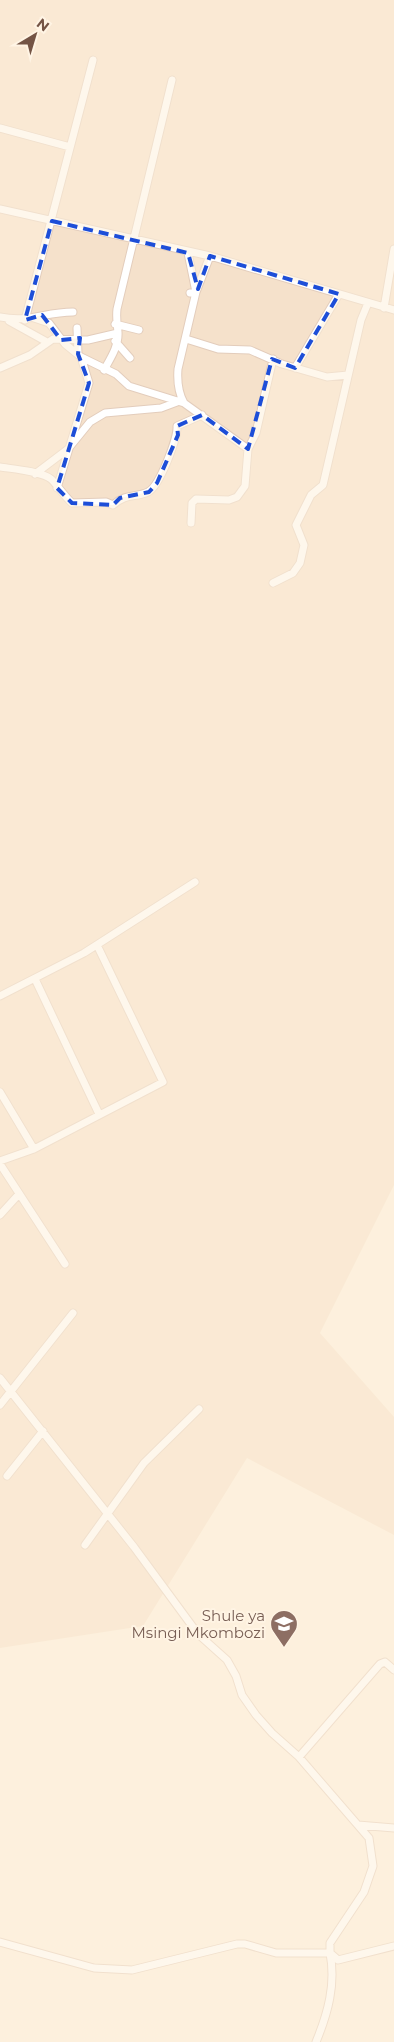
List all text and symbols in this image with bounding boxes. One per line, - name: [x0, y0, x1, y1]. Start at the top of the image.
- north arrow: [10, 10, 60, 60]
- text: N: [33, 14, 53, 35]
- place label: Shule ya Msingi Mkombozi: [131, 1606, 265, 1642]
- school or university icon: Shule ya Msingi Mkombozi: [269, 1609, 299, 1648]

